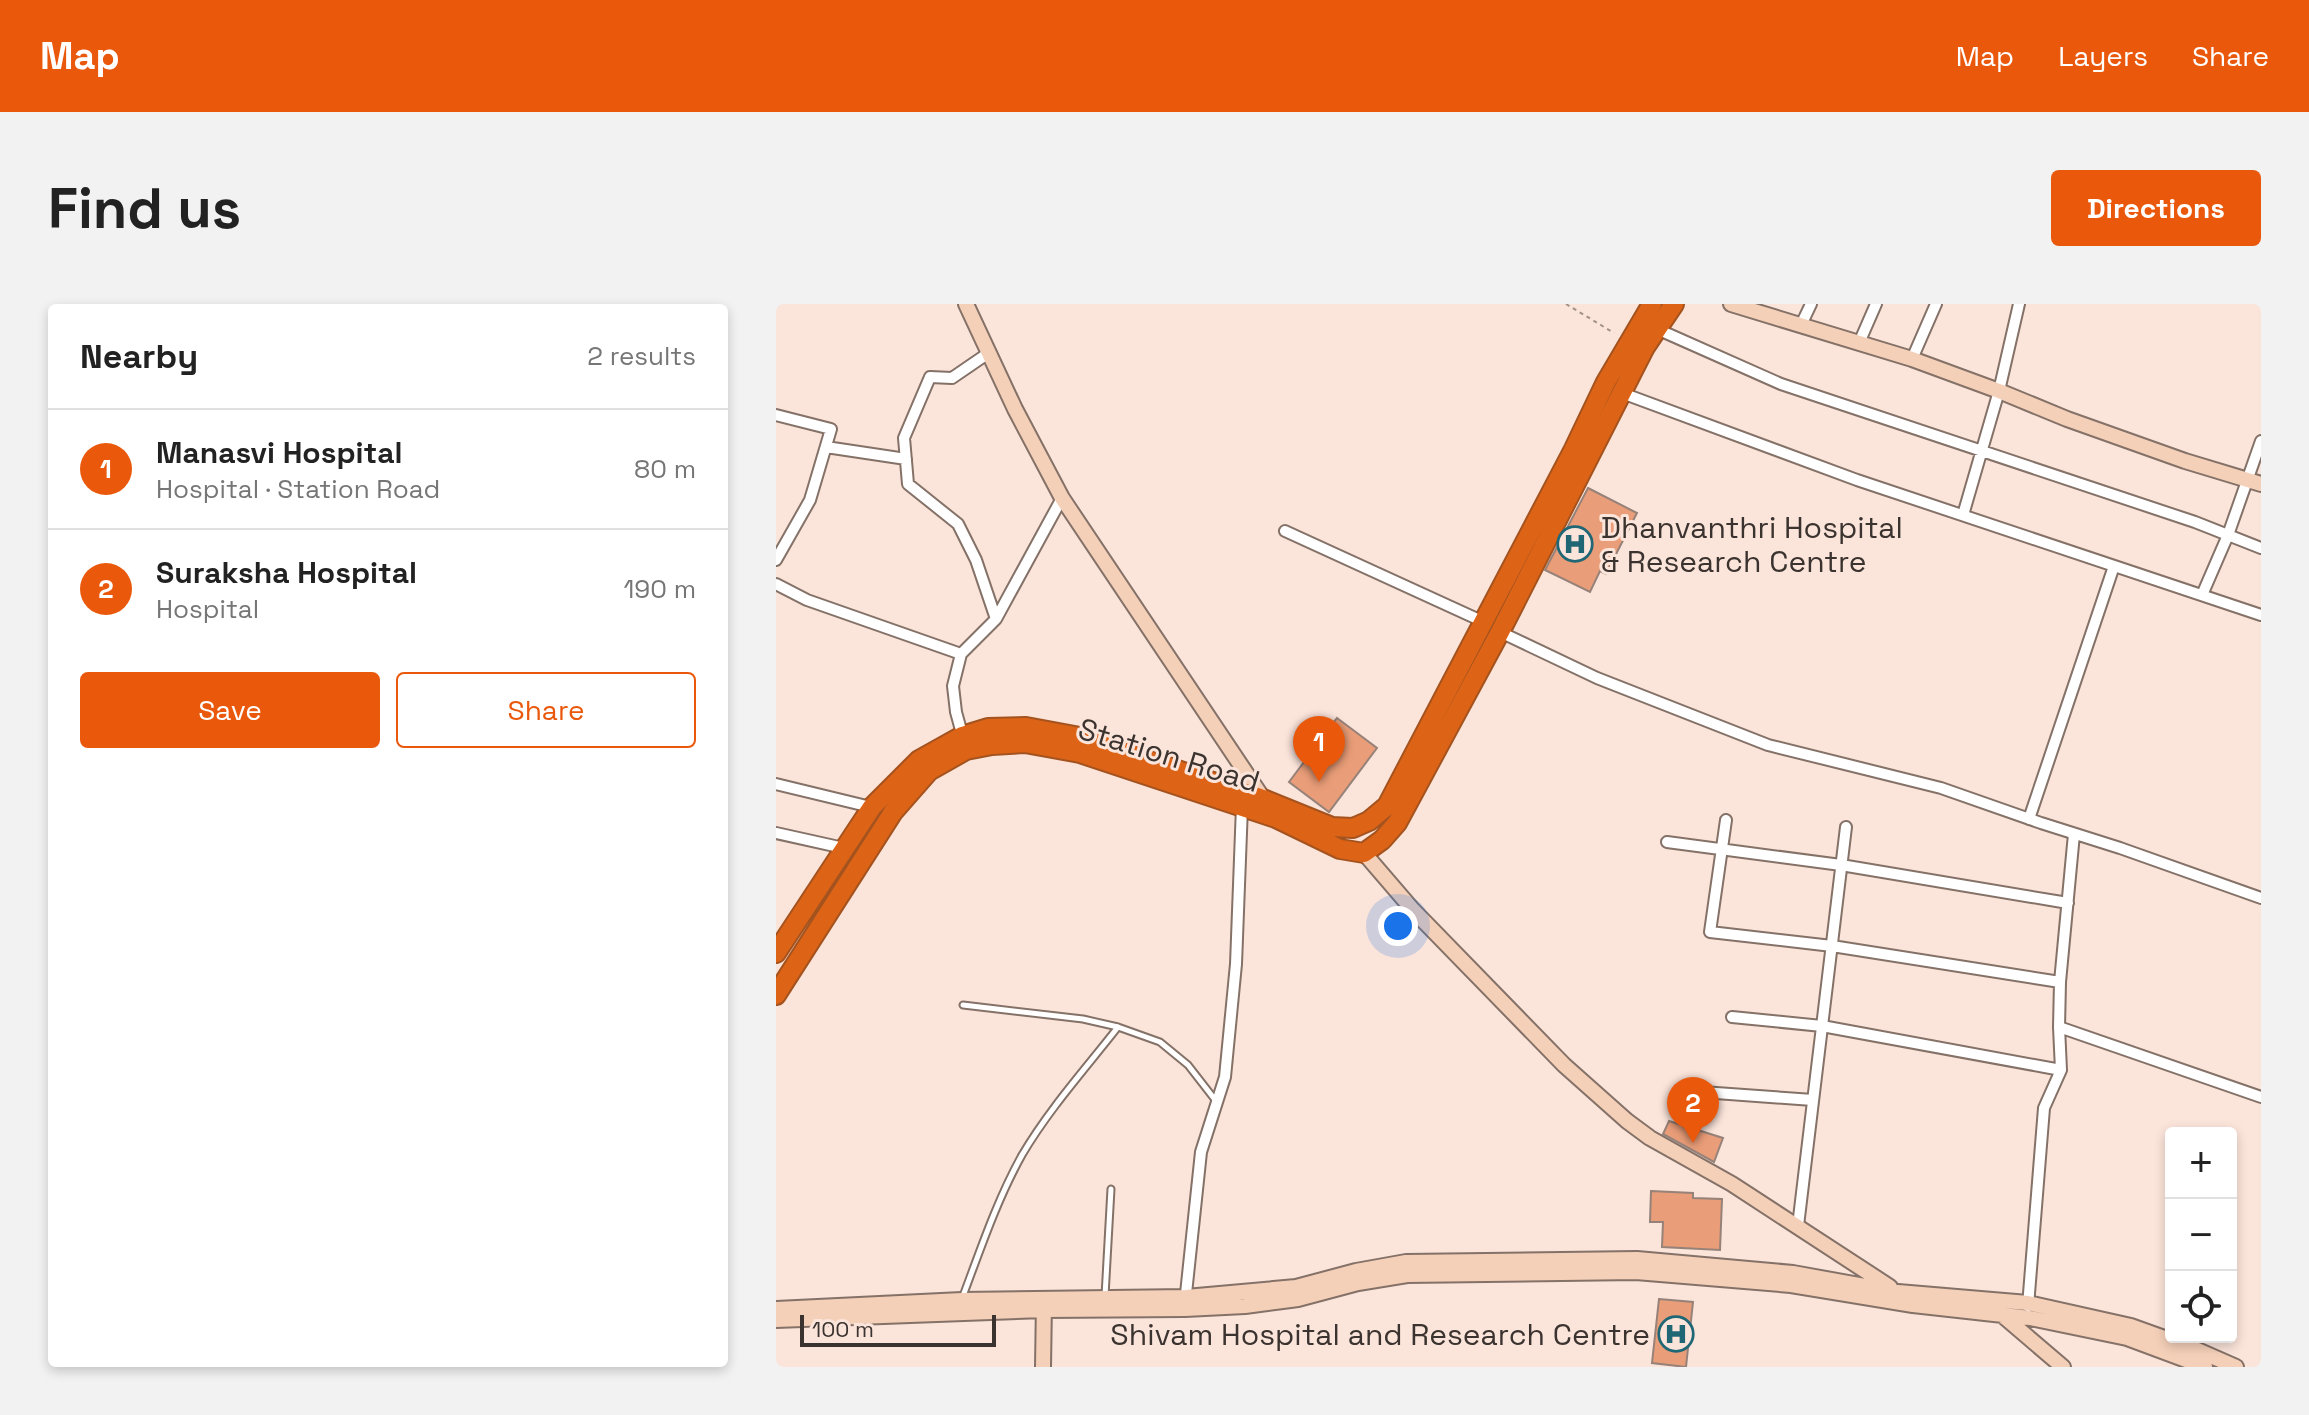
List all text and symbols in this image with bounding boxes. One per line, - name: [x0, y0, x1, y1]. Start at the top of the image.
- text: Map: [40, 32, 120, 80]
- text: Map: [1956, 38, 2014, 74]
- text: Layers: [2058, 38, 2148, 74]
- text: Share: [2192, 38, 2269, 74]
- button: Directions: [2051, 170, 2261, 246]
- text: Find us: [48, 173, 241, 244]
- text: Nearby: [80, 335, 198, 378]
- text: 2 results: [587, 339, 696, 373]
- text: Manasvi Hospital: [156, 433, 403, 472]
- text: 1: [100, 452, 112, 486]
- text: 80 m: [634, 452, 696, 486]
- text: Hospital · Station Road: [156, 472, 440, 506]
- place label: Dhanvanthri Hospital & Research Centre: [1601, 508, 1903, 581]
- hospital icon: Dhanvanthri Hospital & Research Centre: [1556, 525, 1594, 563]
- text: Suraksha Hospital: [156, 553, 417, 592]
- text: 2: [98, 572, 114, 606]
- text: 190 m: [624, 572, 696, 606]
- text: Hospital: [156, 592, 259, 626]
- button: Save: [80, 672, 380, 748]
- button: Share: [396, 672, 696, 748]
- street label: Station Road: [1073, 709, 1265, 801]
- pin: 1: [1293, 716, 1345, 782]
- your location: [1378, 906, 1418, 946]
- pin: 2: [1667, 1077, 1719, 1143]
- map controls: [2165, 1127, 2237, 1343]
- button: +: [2165, 1127, 2237, 1199]
- button: −: [2165, 1199, 2237, 1271]
- button: locate: [2165, 1271, 2237, 1343]
- scale bar: [800, 1311, 996, 1347]
- text: 100 m: [812, 1315, 874, 1343]
- place label: Shivam Hospital and Research Centre: [1110, 1315, 1650, 1354]
- hospital icon: Shivam Hospital and Research Centre: [1657, 1315, 1695, 1353]

